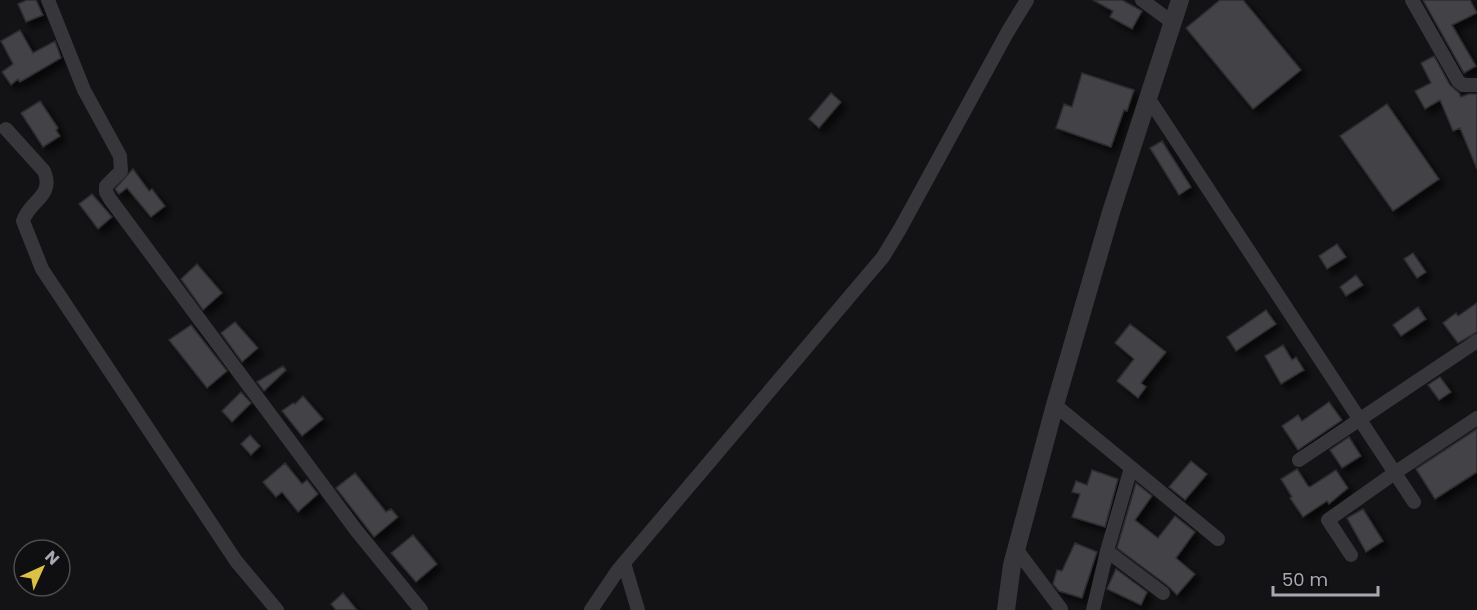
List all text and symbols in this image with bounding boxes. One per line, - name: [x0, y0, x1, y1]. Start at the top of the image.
- north arrow: [12, 538, 72, 598]
- text: N: [40, 545, 65, 570]
- scale bar: [1273, 559, 1378, 597]
- text: 50 m: [1282, 567, 1328, 592]

